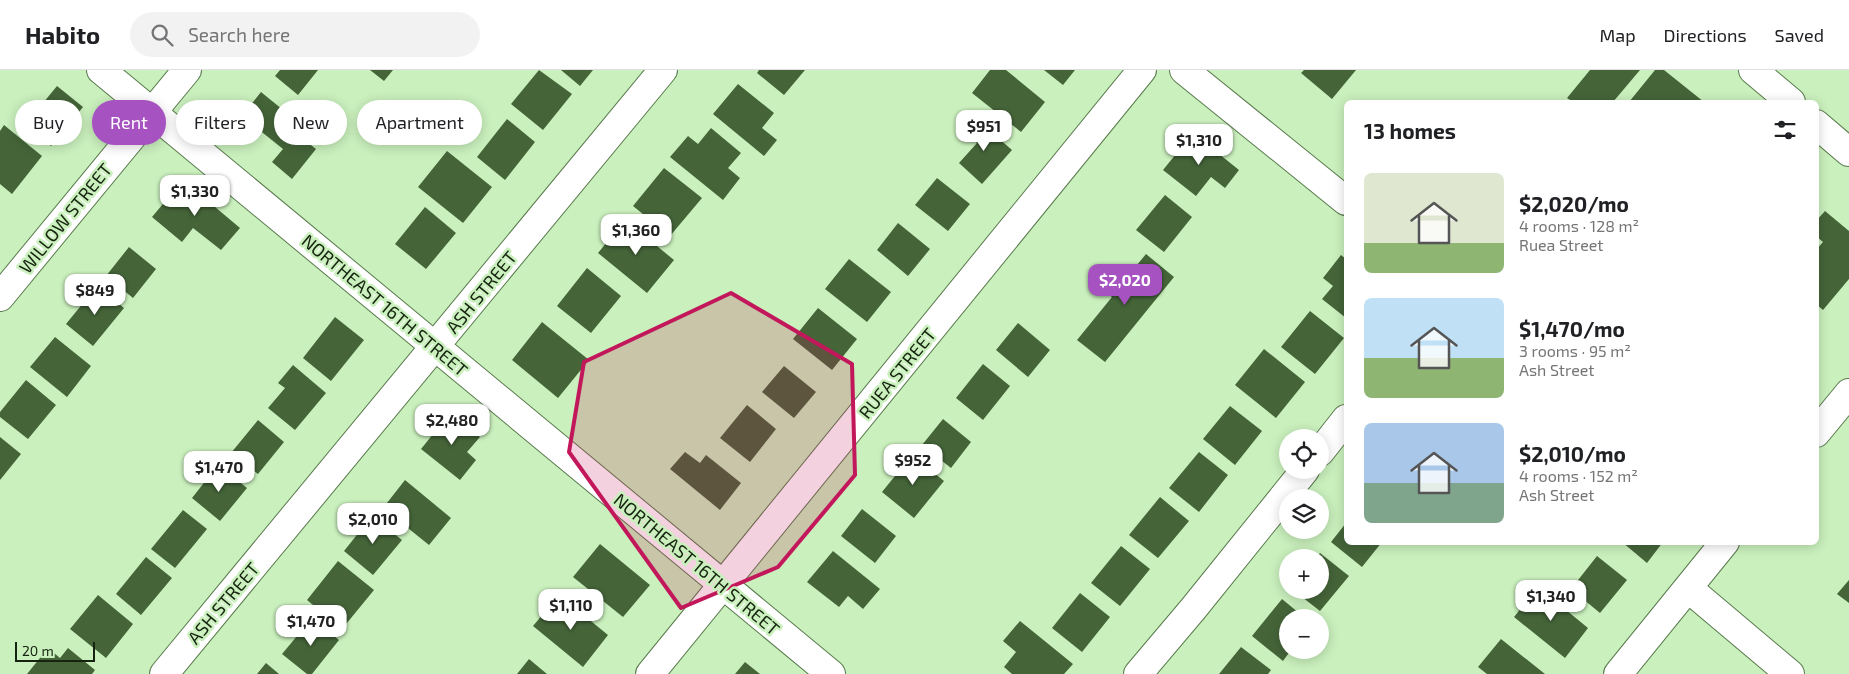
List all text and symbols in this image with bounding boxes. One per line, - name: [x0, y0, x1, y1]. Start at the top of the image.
- search box: [130, 12, 480, 57]
- text: Habito: [25, 20, 100, 49]
- icon: search: [148, 21, 176, 49]
- text: Search here: [188, 23, 290, 46]
- text: Map: [1599, 24, 1636, 46]
- text: Directions: [1664, 24, 1747, 46]
- text: Saved: [1775, 24, 1824, 46]
- chip: Buy: [15, 100, 82, 145]
- chip: Rent: [92, 100, 166, 145]
- chip: Filters: [176, 100, 264, 145]
- chip: New: [274, 100, 347, 145]
- chip: Apartment: [357, 100, 482, 145]
- pin: $951: [954, 109, 1014, 152]
- text: $951: [967, 116, 1001, 135]
- icon: filters: [1771, 116, 1799, 144]
- text: 13 homes: [1364, 118, 1456, 143]
- pin: $1,310: [1158, 124, 1240, 166]
- text: $1,310: [1176, 130, 1222, 149]
- street label: WILLOW STREET: [14, 158, 116, 277]
- pin: $1,330: [154, 174, 236, 217]
- text: $1,330: [171, 181, 219, 200]
- text: $2,020/mo: [1519, 191, 1629, 216]
- icon: home: [1404, 193, 1464, 253]
- pin: $1,360: [595, 214, 677, 256]
- text: 4 rooms · 128 m²: [1519, 216, 1639, 235]
- text: $1,360: [612, 220, 660, 239]
- street label: NORTHEAST 16TH STREET: [298, 229, 473, 381]
- text: Ruea Street: [1519, 235, 1603, 254]
- street label: ASH STREET: [441, 246, 521, 338]
- pin: $2,020: [1084, 264, 1166, 306]
- text: $2,020: [1099, 270, 1151, 289]
- pin: $849: [65, 274, 125, 316]
- text: $849: [76, 280, 114, 299]
- text: $1,470/mo: [1519, 316, 1625, 341]
- icon: home: [1404, 318, 1464, 378]
- street label: RUEA STREET: [854, 323, 941, 423]
- text: 3 rooms · 95 m²: [1519, 341, 1631, 360]
- text: Ash Street: [1519, 360, 1594, 379]
- pin: $2,480: [411, 404, 493, 446]
- text: $2,480: [426, 410, 478, 429]
- map controls: [1279, 429, 1329, 659]
- button: locate: [1279, 429, 1329, 479]
- text: $2,010/mo: [1519, 441, 1626, 466]
- icon: home: [1404, 443, 1464, 503]
- pin: $952: [883, 444, 943, 486]
- pin: $1,470: [178, 450, 260, 493]
- text: $952: [895, 450, 931, 469]
- text: $1,470: [195, 457, 243, 476]
- text: 4 rooms · 152 m²: [1519, 466, 1638, 485]
- text: Ash Street: [1519, 485, 1594, 504]
- street label: NORTHEAST 16TH STREET: [610, 488, 785, 640]
- button: layers: [1279, 489, 1329, 539]
- pin: $2,010: [332, 502, 414, 545]
- text: $2,010: [348, 509, 398, 528]
- button: +: [1279, 549, 1329, 599]
- street label: ASH STREET: [183, 557, 264, 648]
- pin: $1,340: [1510, 580, 1592, 622]
- text: $1,340: [1526, 586, 1576, 605]
- pin: $1,110: [530, 588, 612, 631]
- text: $1,110: [549, 595, 593, 614]
- pin: $1,470: [270, 604, 352, 647]
- button: −: [1279, 609, 1329, 659]
- text: $1,470: [287, 611, 335, 630]
- scale bar: [15, 639, 95, 662]
- text: 20 m: [22, 642, 54, 659]

